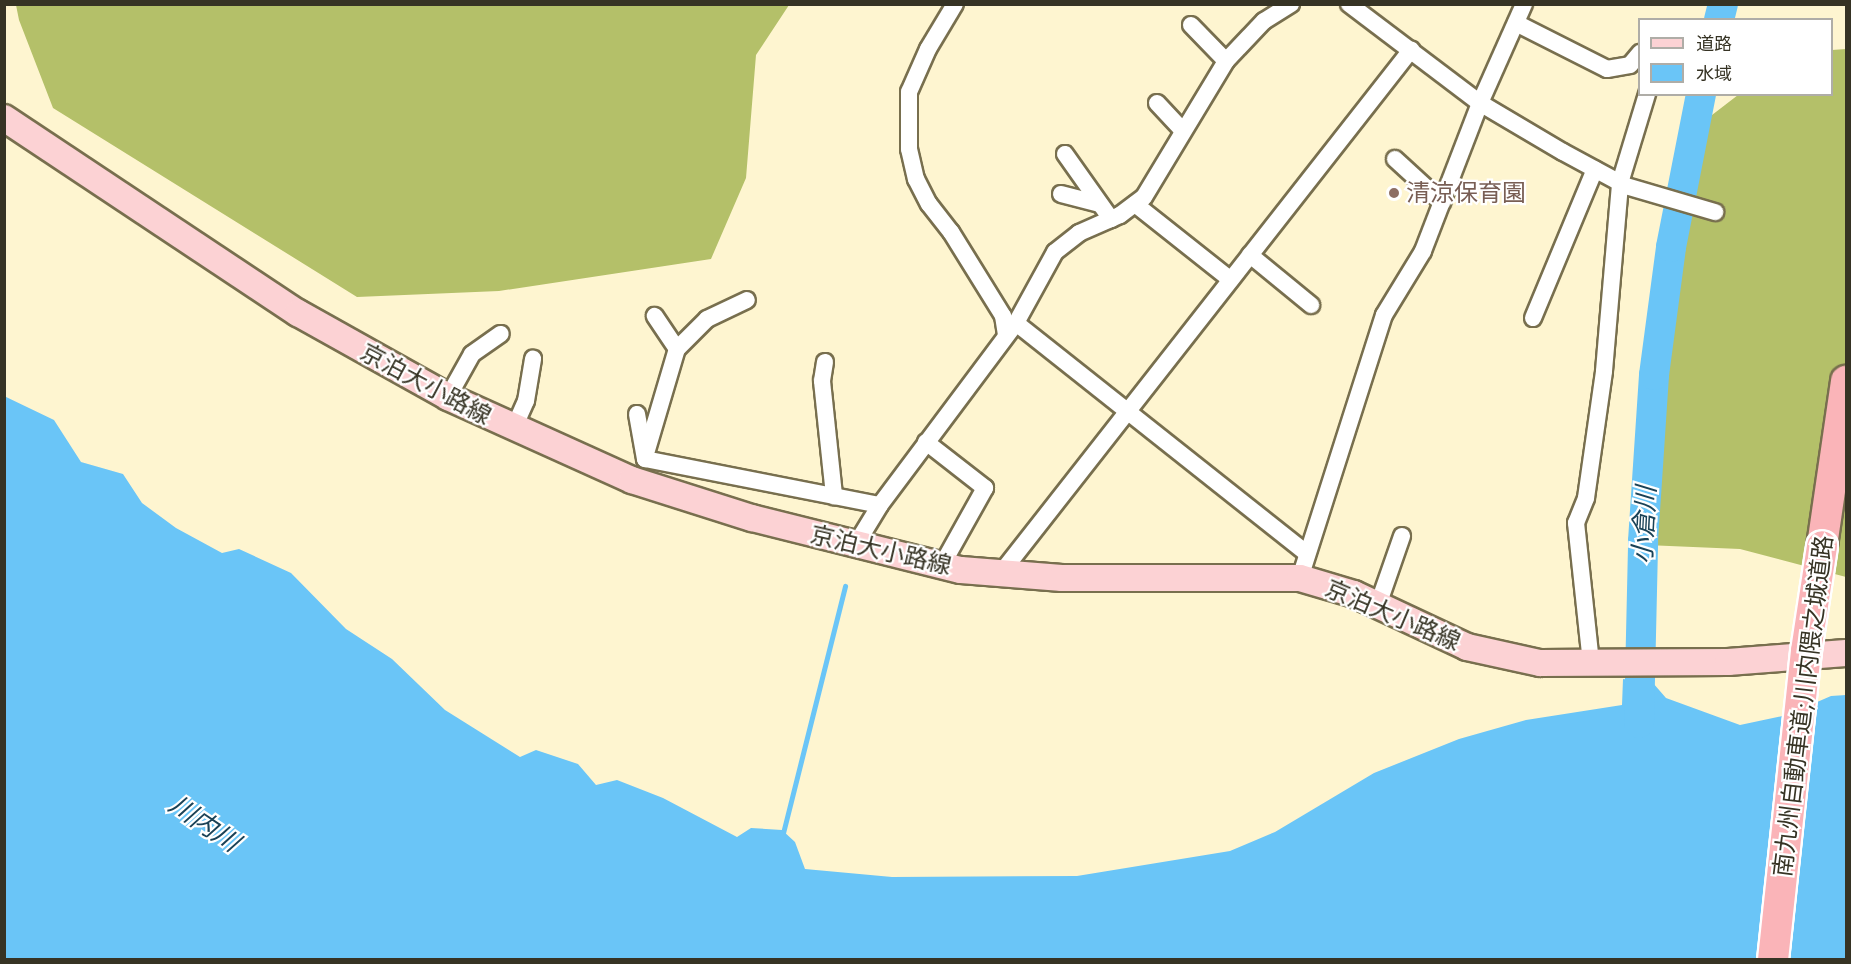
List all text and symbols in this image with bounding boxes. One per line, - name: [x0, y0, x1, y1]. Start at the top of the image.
- legend: [1638, 18, 1833, 96]
- text: 道路: [1696, 31, 1732, 57]
- text: 水域: [1696, 61, 1732, 87]
- place label: 清涼保育園: [1406, 179, 1526, 207]
- marker: 清涼保育園: [1387, 186, 1401, 200]
- street label: 京泊大小路線: [356, 337, 496, 431]
- water label: 小倉川: [1627, 485, 1663, 565]
- street label: 京泊大小路線: [808, 520, 954, 580]
- street label: 南九州自動車道;川内隈之城道路: [1768, 534, 1838, 878]
- street label: 京泊大小路線: [1321, 574, 1465, 656]
- water label: 川内川: [163, 789, 245, 859]

